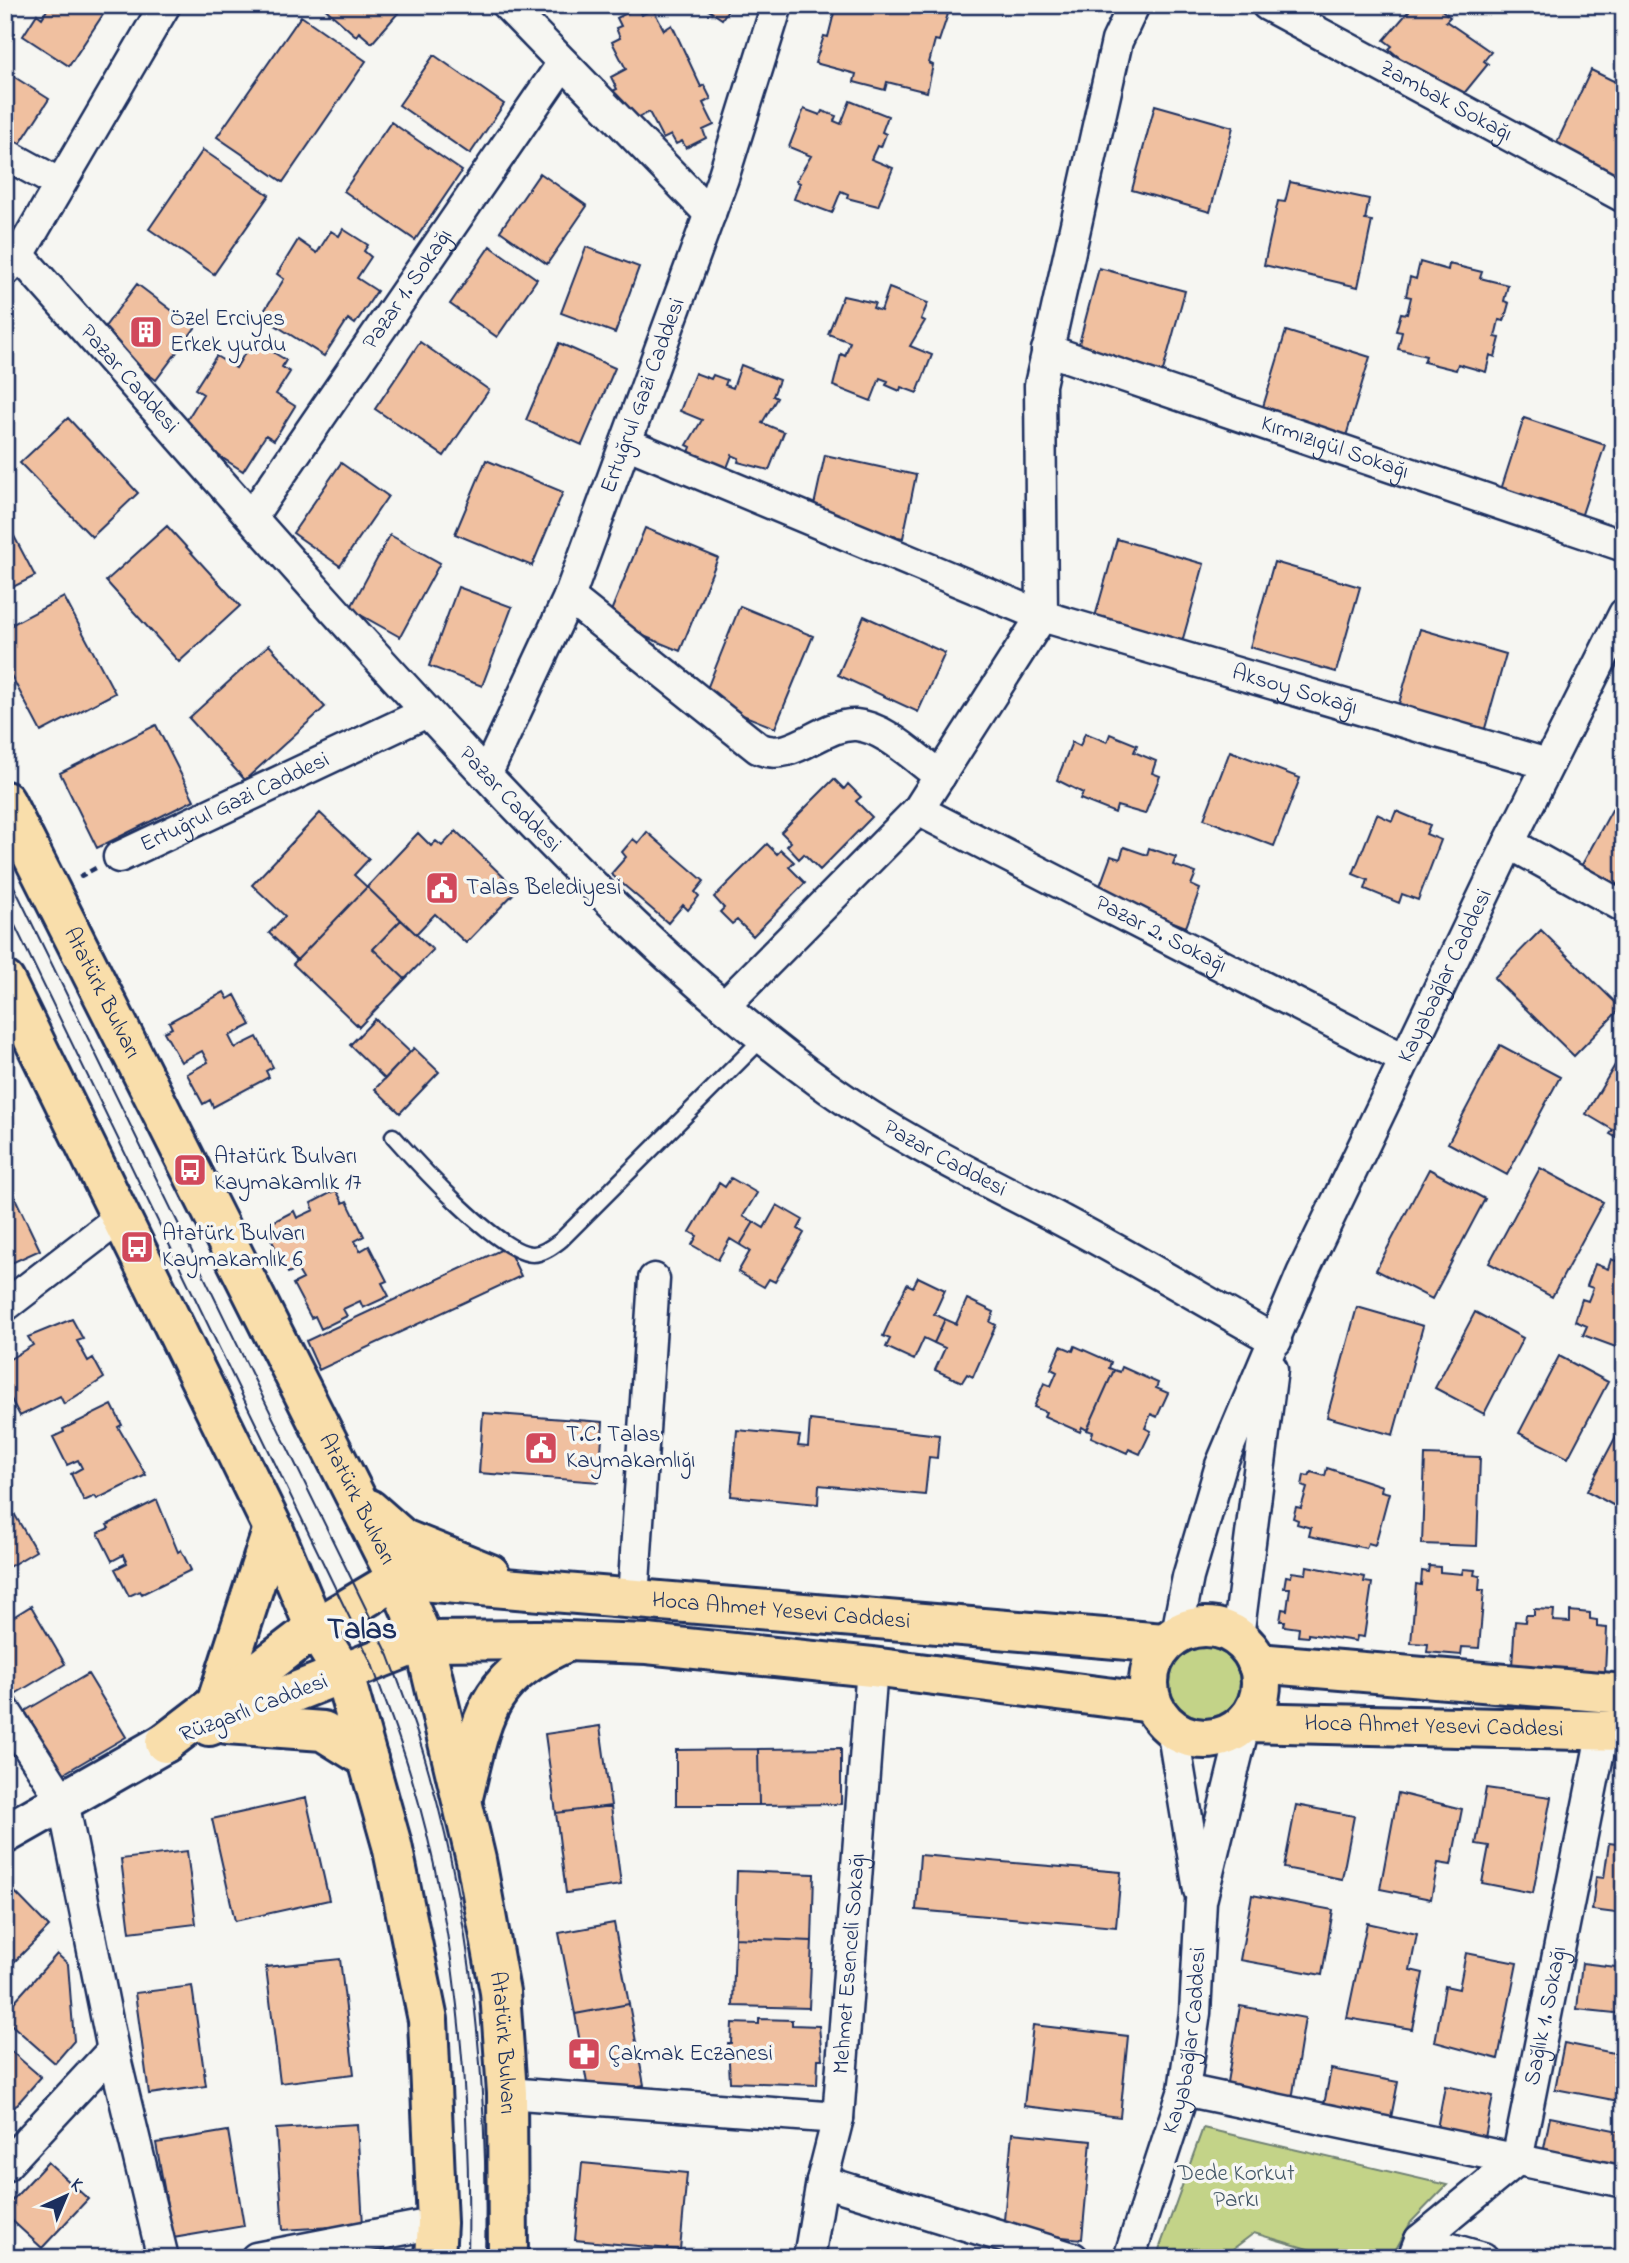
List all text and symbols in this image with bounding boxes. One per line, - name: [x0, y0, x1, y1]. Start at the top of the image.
- street label: Zambak Sokağı: [1373, 52, 1518, 150]
- street label: Pazar 1. Sokağı: [354, 222, 461, 356]
- street label: Ertuğrul Gazi Caddesi: [592, 293, 694, 498]
- place label: Özel Erciyes Erkek yurdu: [170, 303, 286, 364]
- building icon: Özel Erciyes Erkek yurdu: [127, 313, 165, 351]
- street label: Pazar Caddesi: [72, 317, 187, 441]
- street label: Kırmızıgül Sokağı: [1256, 407, 1413, 488]
- street label: Aksoy Sokağı: [1228, 656, 1362, 724]
- street label: Pazar Caddesi: [451, 739, 569, 860]
- street label: Ertuğrul Gazi Caddesi: [135, 744, 335, 861]
- public building icon: Talas Belediyesi: [423, 869, 461, 907]
- place label: Talas Belediyesi: [466, 872, 621, 907]
- street label: Kayabağlar Caddesi: [1389, 884, 1501, 1068]
- street label: Pazar 2. Sokağı: [1089, 887, 1233, 982]
- street label: Atatürk Bulvarı: [55, 922, 149, 1064]
- street label: Pazar Caddesi: [877, 1111, 1013, 1206]
- place label: Atatürk Bulvarı Kaymakamlık 17: [214, 1141, 362, 1202]
- bus stop icon: Atatürk Bulvarı Kaymakamlık 17: [171, 1151, 209, 1189]
- place label: Atatürk Bulvarı Kaymakamlık 6: [162, 1218, 305, 1279]
- bus stop icon: Atatürk Bulvarı Kaymakamlık 6: [118, 1228, 156, 1266]
- place label: T.C. Talas Kaymakamlığı: [566, 1419, 695, 1480]
- street label: Atatürk Bulvarı: [310, 1428, 404, 1571]
- public building icon: T.C. Talas Kaymakamlığı: [522, 1429, 560, 1467]
- street label: Hoca Ahmet Yesevi Caddesi: [651, 1584, 912, 1638]
- district label: Talas: [327, 1609, 397, 1653]
- street label: Rüzgarlı Caddesi: [175, 1666, 333, 1753]
- street label: Hoca Ahmet Yesevi Caddesi: [1304, 1707, 1564, 1746]
- street label: Mehmet Esenceli Sokağı: [825, 1852, 875, 2075]
- street label: Sağlık 1. Sokağı: [1516, 1943, 1576, 2088]
- street label: Kayabağlar Caddesi: [1154, 1946, 1215, 2138]
- street label: Atatürk Bulvarı: [480, 1969, 524, 2114]
- pharmacy icon: Çakmak Eczanesi: [565, 2035, 603, 2073]
- place label: Çakmak Eczanesi: [608, 2038, 773, 2071]
- park label: Dede Korkut Parkı: [1176, 2158, 1295, 2217]
- north arrow: [32, 2162, 102, 2232]
- text: K: [63, 2173, 89, 2199]

